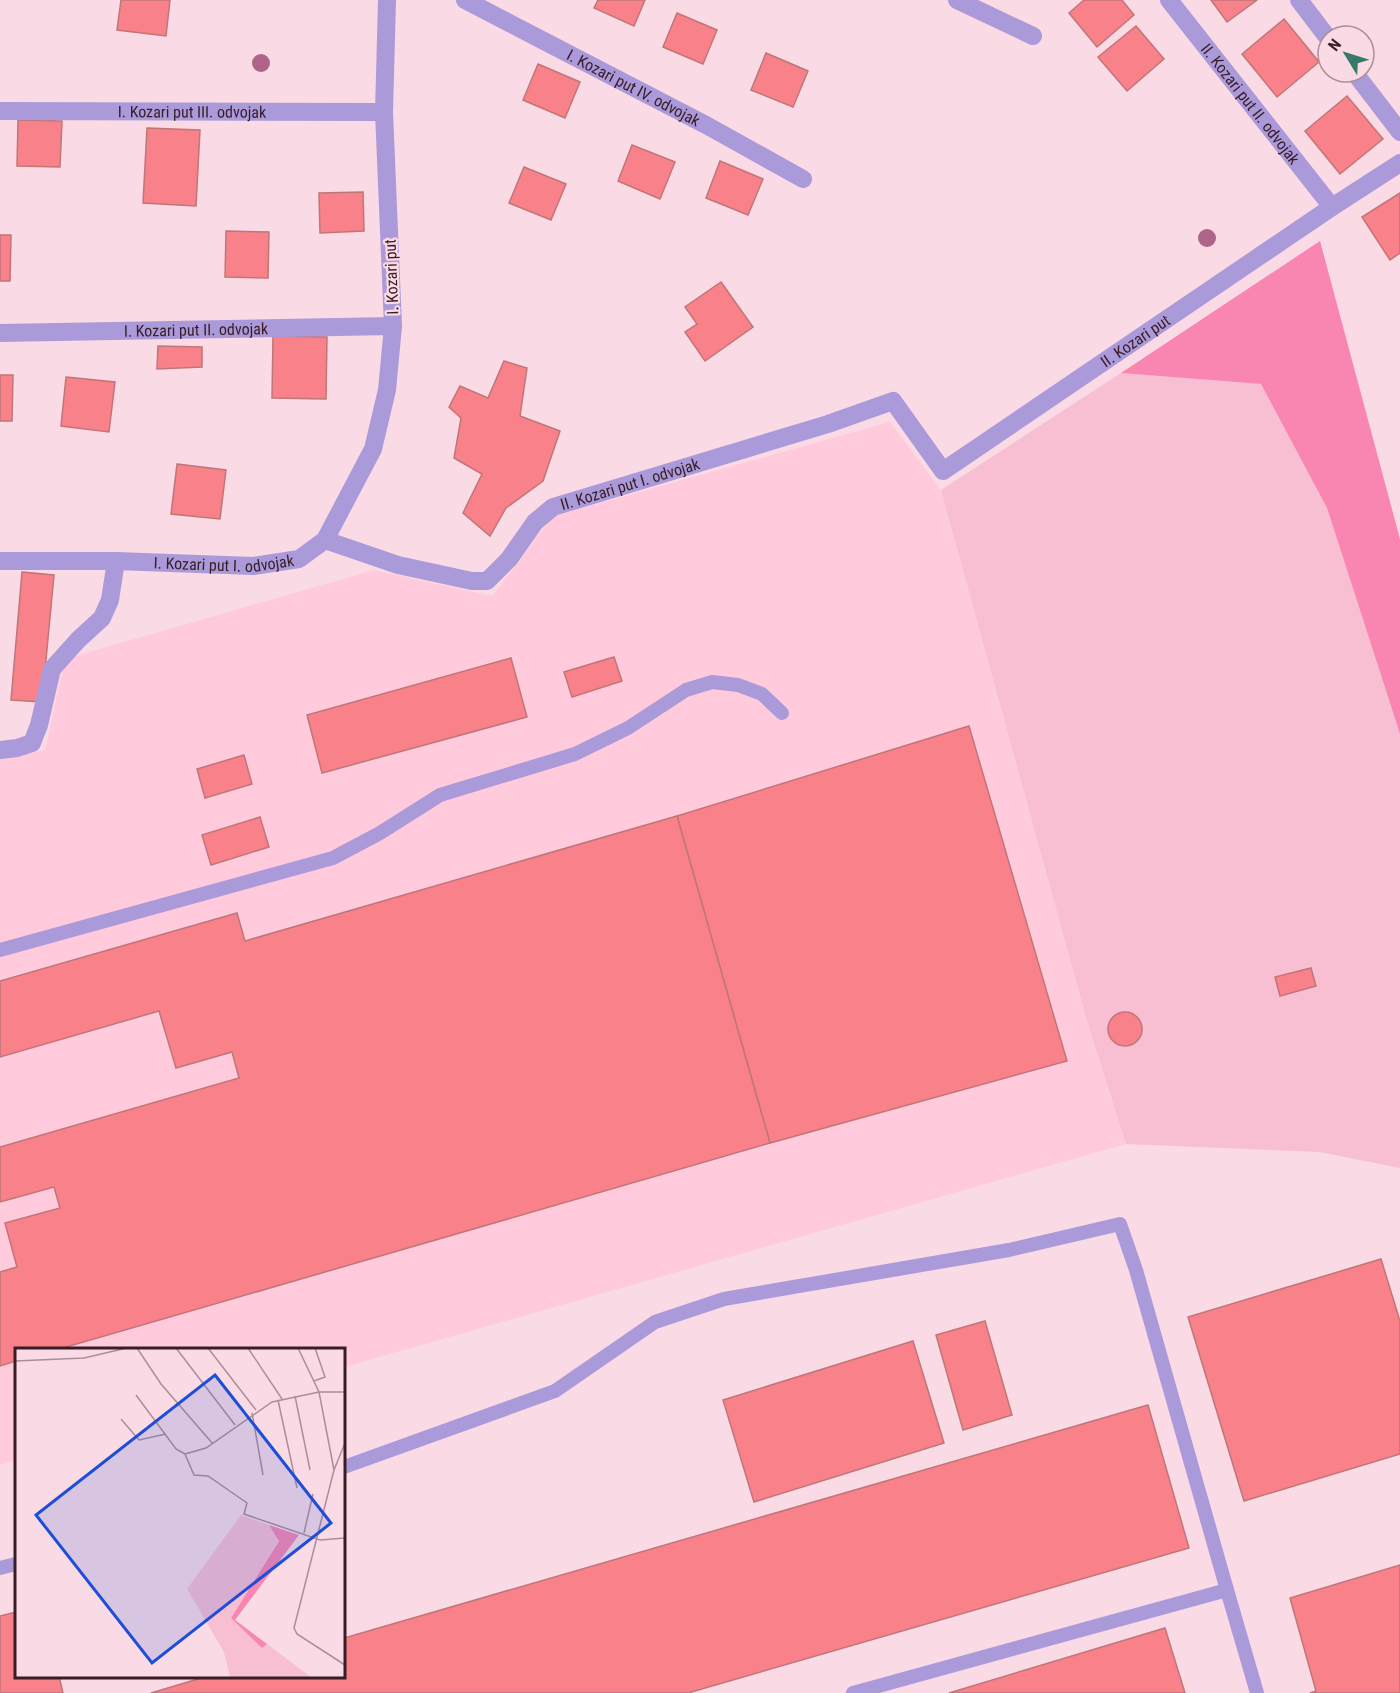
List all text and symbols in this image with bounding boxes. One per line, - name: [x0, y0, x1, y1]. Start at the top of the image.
- north arrow: [1316, 24, 1376, 84]
- text: N: [1324, 35, 1345, 55]
- street label: II. Kozari put II. odvojak: [1197, 40, 1304, 169]
- street label: I. Kozari put IV. odvojak: [564, 46, 704, 131]
- street label: I. Kozari put III. odvojak: [118, 102, 267, 122]
- street label: I. Kozari put: [381, 239, 402, 315]
- street label: II. Kozari put: [1097, 311, 1174, 371]
- street label: I. Kozari put II. odvojak: [124, 319, 269, 341]
- street label: II. Kozari put I. odvojak: [558, 454, 703, 514]
- street label: I. Kozari put I. odvojak: [153, 551, 296, 576]
- inset map: [15, 1348, 345, 1678]

